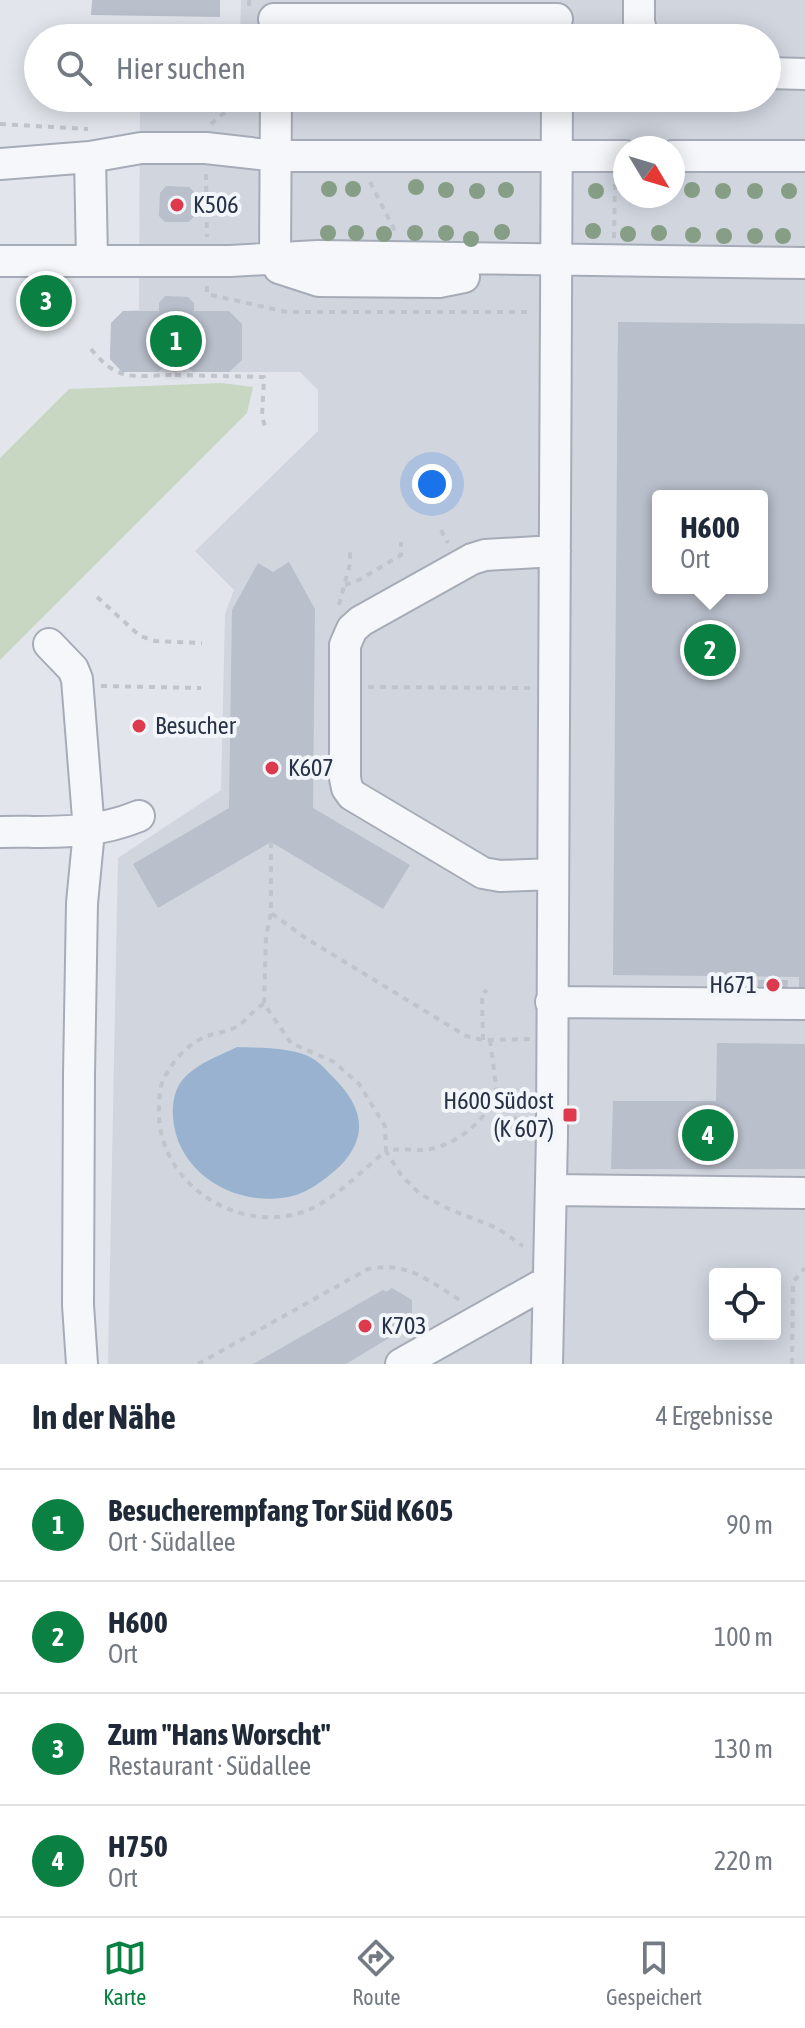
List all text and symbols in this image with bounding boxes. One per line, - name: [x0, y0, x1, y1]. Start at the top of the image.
- search box: [24, 24, 781, 112]
- icon: search: [52, 46, 96, 90]
- text: Hier suchen: [116, 51, 246, 85]
- north arrow: [613, 136, 685, 208]
- place label: K506: [193, 191, 239, 218]
- marker: K506: [168, 196, 186, 214]
- pin: 3: [20, 271, 72, 331]
- pin: 1: [150, 311, 202, 371]
- your location: [412, 464, 452, 504]
- popup: [652, 490, 768, 594]
- text: H600: [680, 510, 740, 544]
- text: Ort: [680, 544, 710, 574]
- pin: 2: [684, 620, 736, 680]
- place label: Besucher: [155, 712, 237, 739]
- marker: Besucher: [130, 717, 148, 735]
- place label: K607: [288, 754, 334, 781]
- marker: K607: [263, 759, 281, 777]
- place label: H671: [709, 971, 757, 998]
- marker: H671: [764, 976, 782, 994]
- place label: H600 Südost (K 607): [443, 1087, 554, 1142]
- pin: 4: [682, 1105, 734, 1165]
- marker: H600 Südost (K 607): [561, 1106, 579, 1124]
- map controls: [709, 1268, 781, 1340]
- button: locate: [709, 1268, 781, 1340]
- place label: K703: [381, 1312, 427, 1339]
- marker: K703: [356, 1317, 374, 1335]
- text: In der Nähe: [32, 1397, 176, 1436]
- text: 4 Ergebnisse: [656, 1401, 773, 1431]
- text: Besucherempfang Tor Süd K605: [108, 1493, 453, 1527]
- text: 1: [52, 1510, 64, 1540]
- text: 90 m: [726, 1510, 773, 1540]
- text: Ort · Südallee: [108, 1527, 236, 1557]
- text: H600: [108, 1605, 168, 1639]
- text: 2: [52, 1622, 64, 1652]
- text: 100 m: [714, 1622, 773, 1652]
- text: Ort: [108, 1639, 138, 1669]
- text: Zum "Hans Worscht": [108, 1717, 331, 1751]
- text: 3: [52, 1734, 64, 1764]
- text: 130 m: [714, 1734, 773, 1764]
- text: Restaurant · Südallee: [108, 1751, 311, 1781]
- text: H750: [108, 1829, 168, 1863]
- text: 4: [52, 1846, 64, 1876]
- text: 220 m: [714, 1846, 773, 1876]
- text: Ort: [108, 1863, 138, 1893]
- tab: Karte: [103, 1936, 147, 2010]
- tab: Route: [352, 1936, 400, 2010]
- tab: Gespeichert: [606, 1936, 702, 2010]

